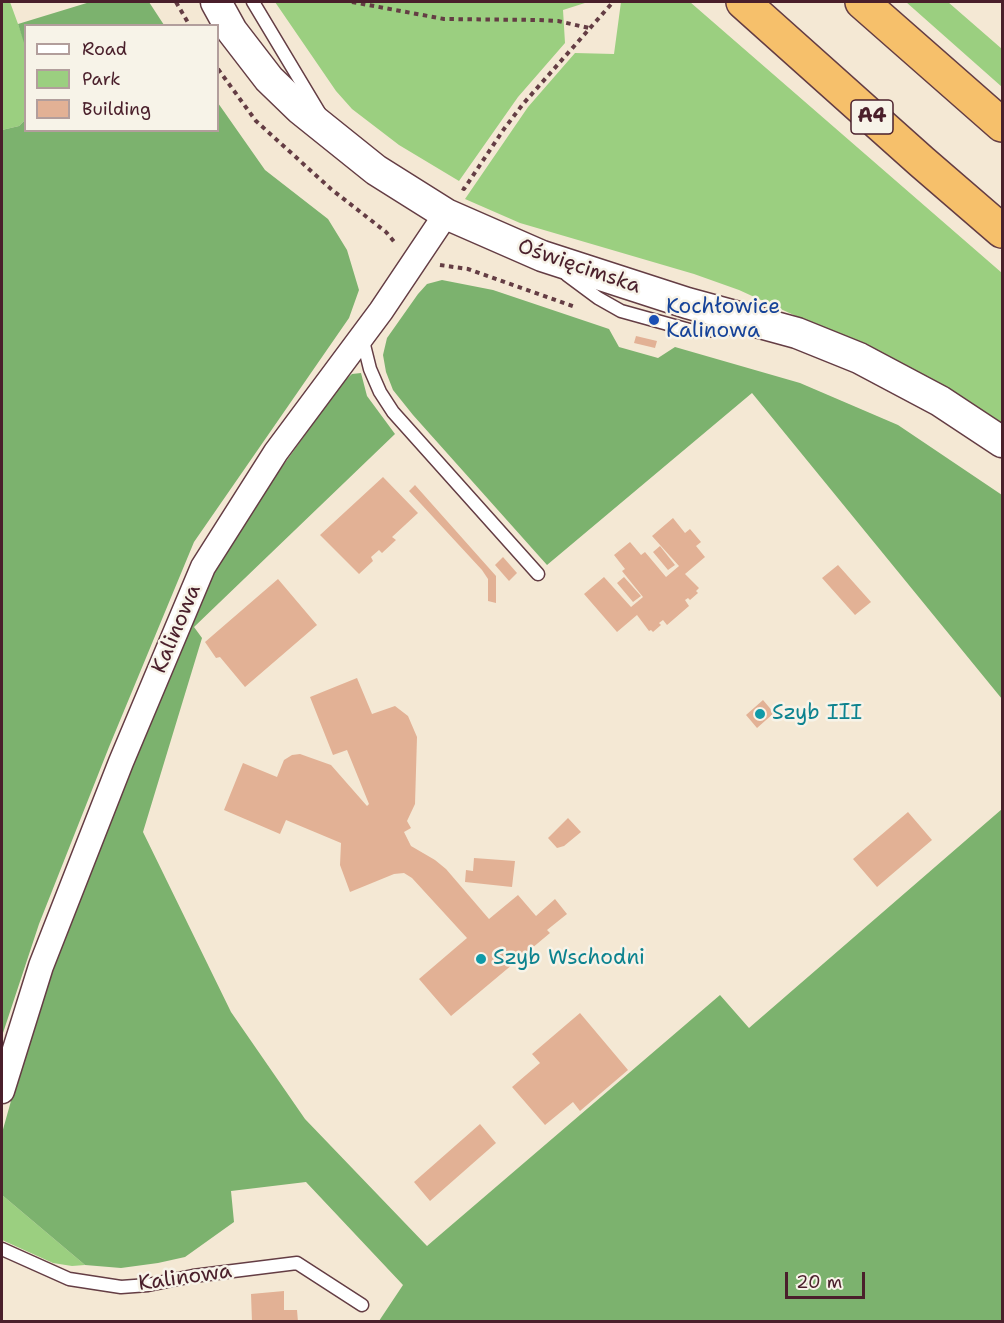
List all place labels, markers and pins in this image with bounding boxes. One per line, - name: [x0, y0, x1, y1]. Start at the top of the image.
- place label: Kochłowice Kalinowa: [666, 295, 780, 345]
- marker: Kochłowice Kalinowa: [647, 313, 661, 327]
- place label: Szyb III: [772, 701, 862, 727]
- marker: Szyb III: [753, 707, 767, 721]
- place label: Szyb Wschodni: [493, 946, 645, 972]
- marker: Szyb Wschodni: [474, 952, 488, 966]

